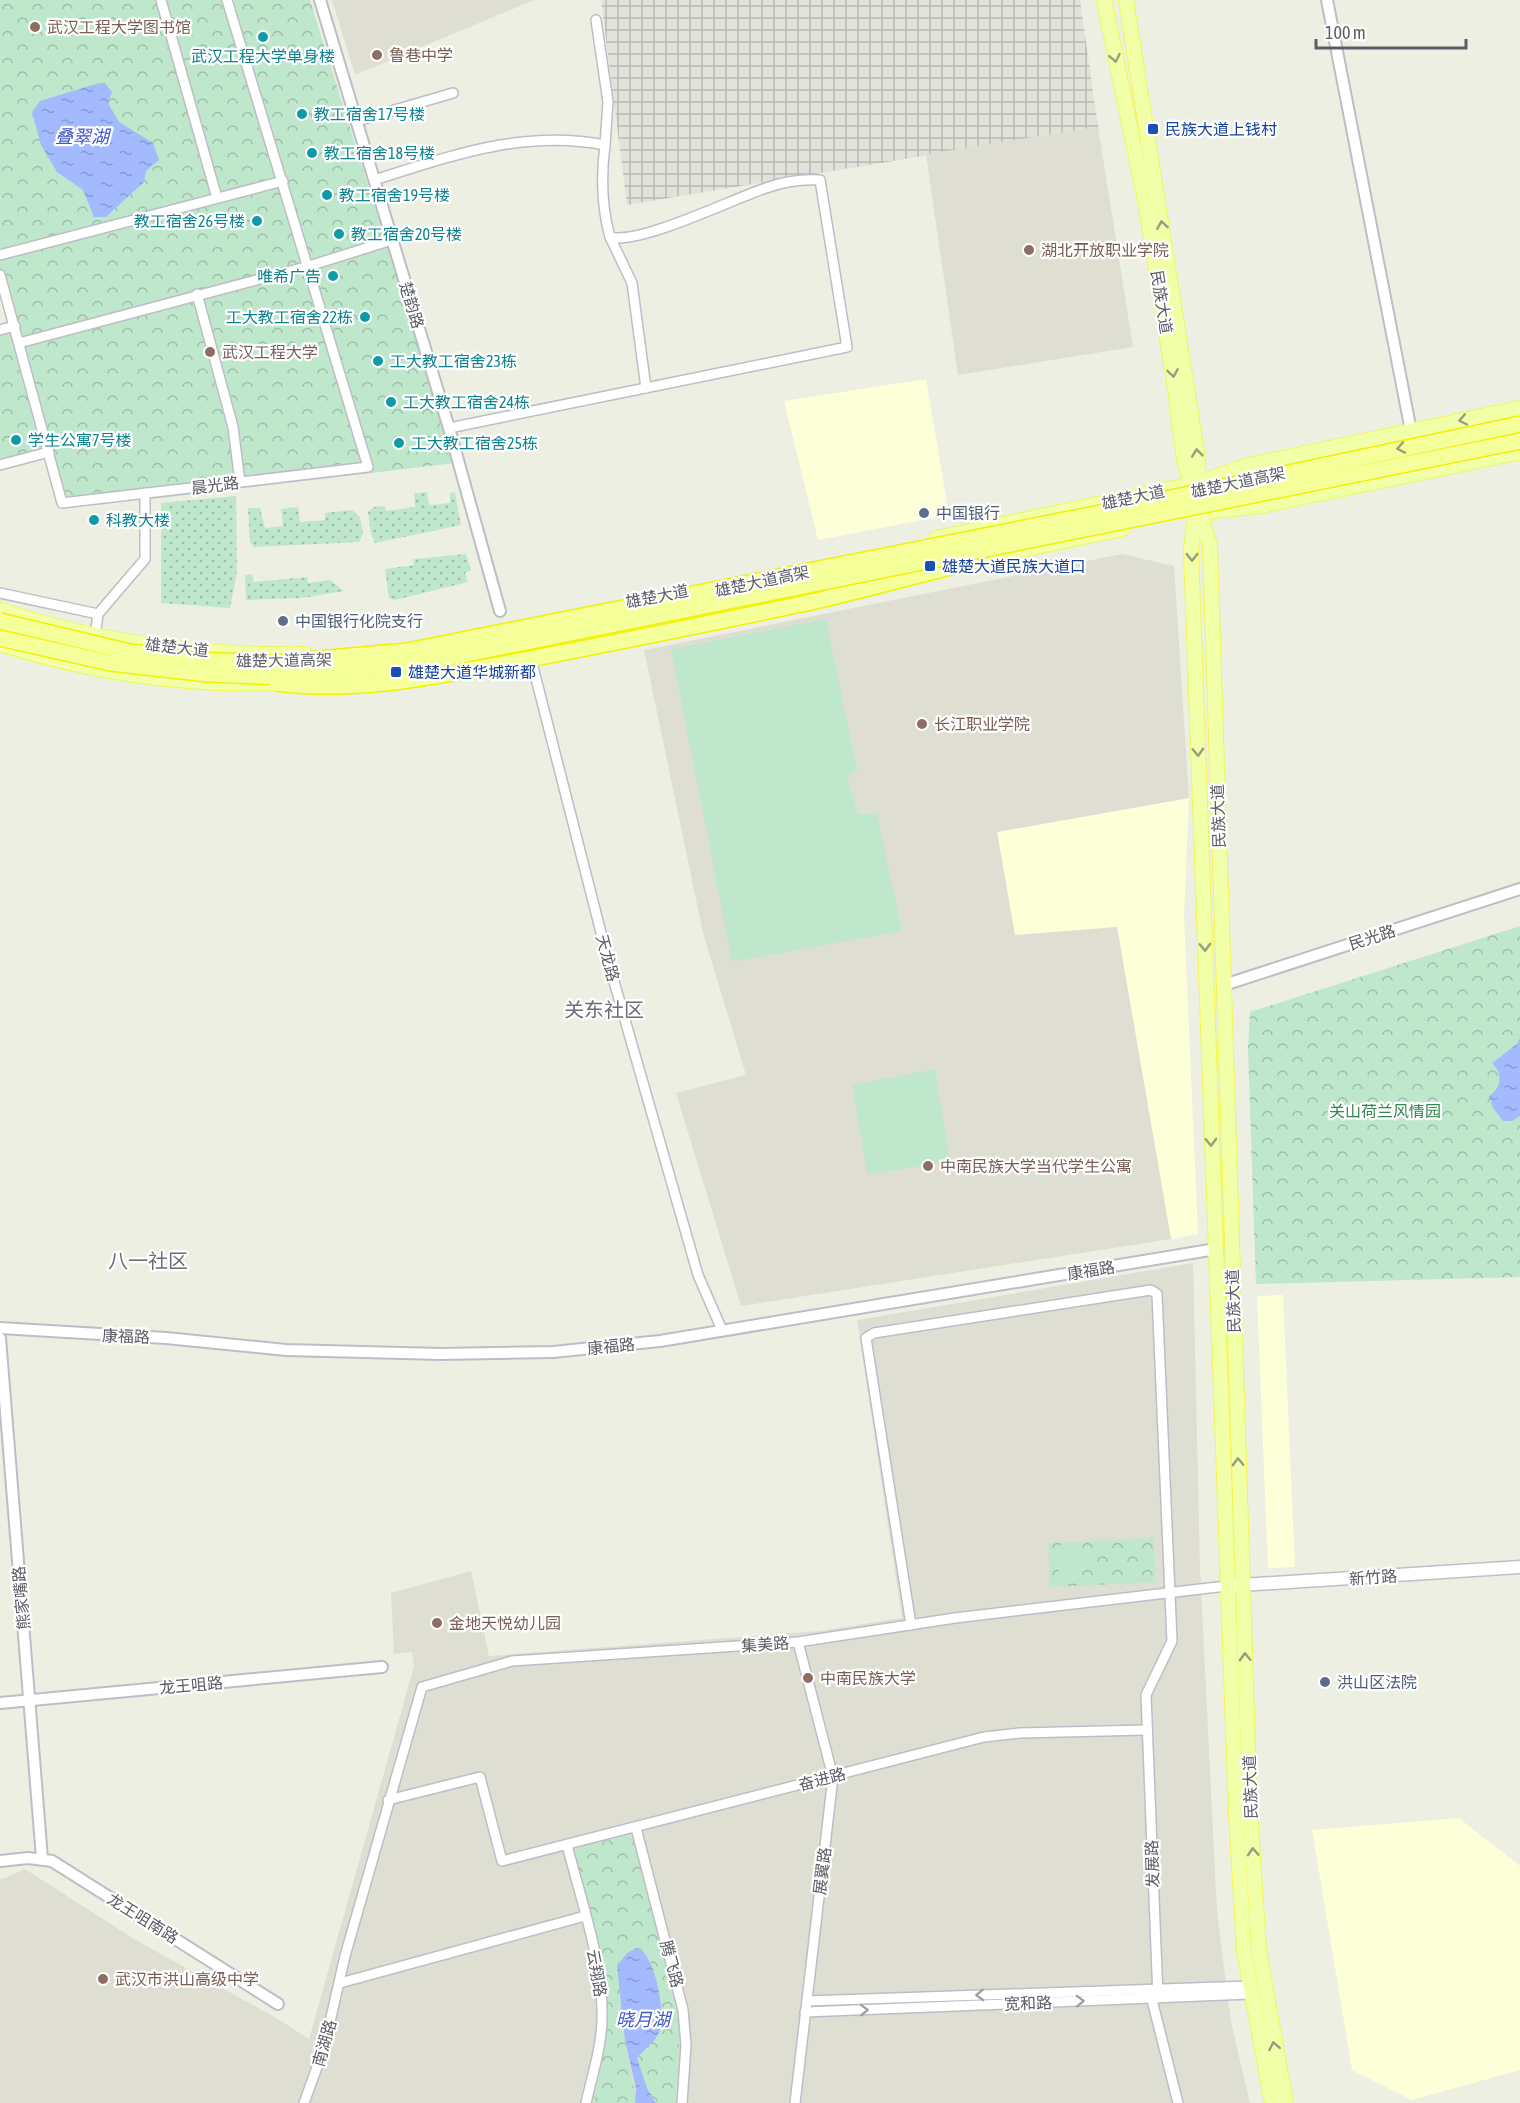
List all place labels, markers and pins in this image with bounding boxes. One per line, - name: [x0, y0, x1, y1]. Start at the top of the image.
- place label: 武汉工程大学图书馆: [47, 18, 191, 36]
- marker: 武汉工程大学图书馆: [28, 20, 42, 34]
- marker: 武汉工程大学单身楼: [256, 30, 270, 44]
- place label: 鲁巷中学: [389, 46, 453, 64]
- place label: 武汉工程大学单身楼: [191, 47, 335, 65]
- marker: 鲁巷中学: [370, 48, 384, 62]
- place label: 教工宿舍17号楼: [314, 105, 425, 123]
- marker: 教工宿舍17号楼: [295, 107, 309, 121]
- place label: 民族大道上钱村: [1165, 120, 1277, 138]
- marker: 民族大道上钱村: [1146, 122, 1160, 136]
- place label: 教工宿舍18号楼: [324, 144, 435, 162]
- marker: 教工宿舍18号楼: [305, 146, 319, 160]
- place label: 教工宿舍19号楼: [339, 186, 450, 204]
- marker: 教工宿舍19号楼: [320, 188, 334, 202]
- place label: 教工宿舍26号楼: [134, 212, 245, 230]
- marker: 教工宿舍26号楼: [250, 214, 264, 228]
- place label: 教工宿舍20号楼: [351, 225, 462, 243]
- marker: 教工宿舍20号楼: [332, 227, 346, 241]
- place label: 湖北开放职业学院: [1041, 241, 1169, 259]
- marker: 湖北开放职业学院: [1022, 243, 1036, 257]
- place label: 唯希广告: [257, 267, 321, 285]
- marker: 唯希广告: [326, 269, 340, 283]
- place label: 工大教工宿舍22栋: [226, 308, 353, 326]
- marker: 工大教工宿舍22栋: [358, 310, 372, 324]
- place label: 武汉工程大学: [222, 343, 318, 361]
- marker: 武汉工程大学: [203, 345, 217, 359]
- place label: 工大教工宿舍23栋: [390, 352, 517, 370]
- marker: 工大教工宿舍23栋: [371, 354, 385, 368]
- place label: 工大教工宿舍24栋: [403, 393, 530, 411]
- marker: 工大教工宿舍24栋: [384, 395, 398, 409]
- place label: 学生公寓7号楼: [28, 431, 132, 449]
- marker: 学生公寓7号楼: [9, 433, 23, 447]
- place label: 工大教工宿舍25栋: [411, 434, 538, 452]
- marker: 工大教工宿舍25栋: [392, 436, 406, 450]
- place label: 中国银行: [936, 504, 1000, 522]
- marker: 中国银行: [917, 506, 931, 520]
- place label: 科教大楼: [106, 511, 170, 529]
- marker: 科教大楼: [87, 513, 101, 527]
- place label: 雄楚大道民族大道口: [942, 557, 1086, 575]
- marker: 雄楚大道民族大道口: [923, 559, 937, 573]
- place label: 中国银行化院支行: [295, 612, 423, 630]
- marker: 中国银行化院支行: [276, 614, 290, 628]
- place label: 雄楚大道华城新都: [408, 663, 536, 681]
- marker: 雄楚大道华城新都: [389, 665, 403, 679]
- place label: 长江职业学院: [934, 715, 1030, 733]
- marker: 长江职业学院: [915, 717, 929, 731]
- place label: 中南民族大学当代学生公寓: [940, 1157, 1132, 1175]
- marker: 中南民族大学当代学生公寓: [921, 1159, 935, 1173]
- place label: 金地天悦幼儿园: [449, 1614, 561, 1632]
- marker: 金地天悦幼儿园: [430, 1616, 444, 1630]
- place label: 中南民族大学: [820, 1669, 916, 1687]
- marker: 中南民族大学: [801, 1671, 815, 1685]
- place label: 洪山区法院: [1337, 1673, 1417, 1691]
- marker: 洪山区法院: [1318, 1675, 1332, 1689]
- place label: 武汉市洪山高级中学: [115, 1970, 259, 1988]
- marker: 武汉市洪山高级中学: [96, 1972, 110, 1986]

